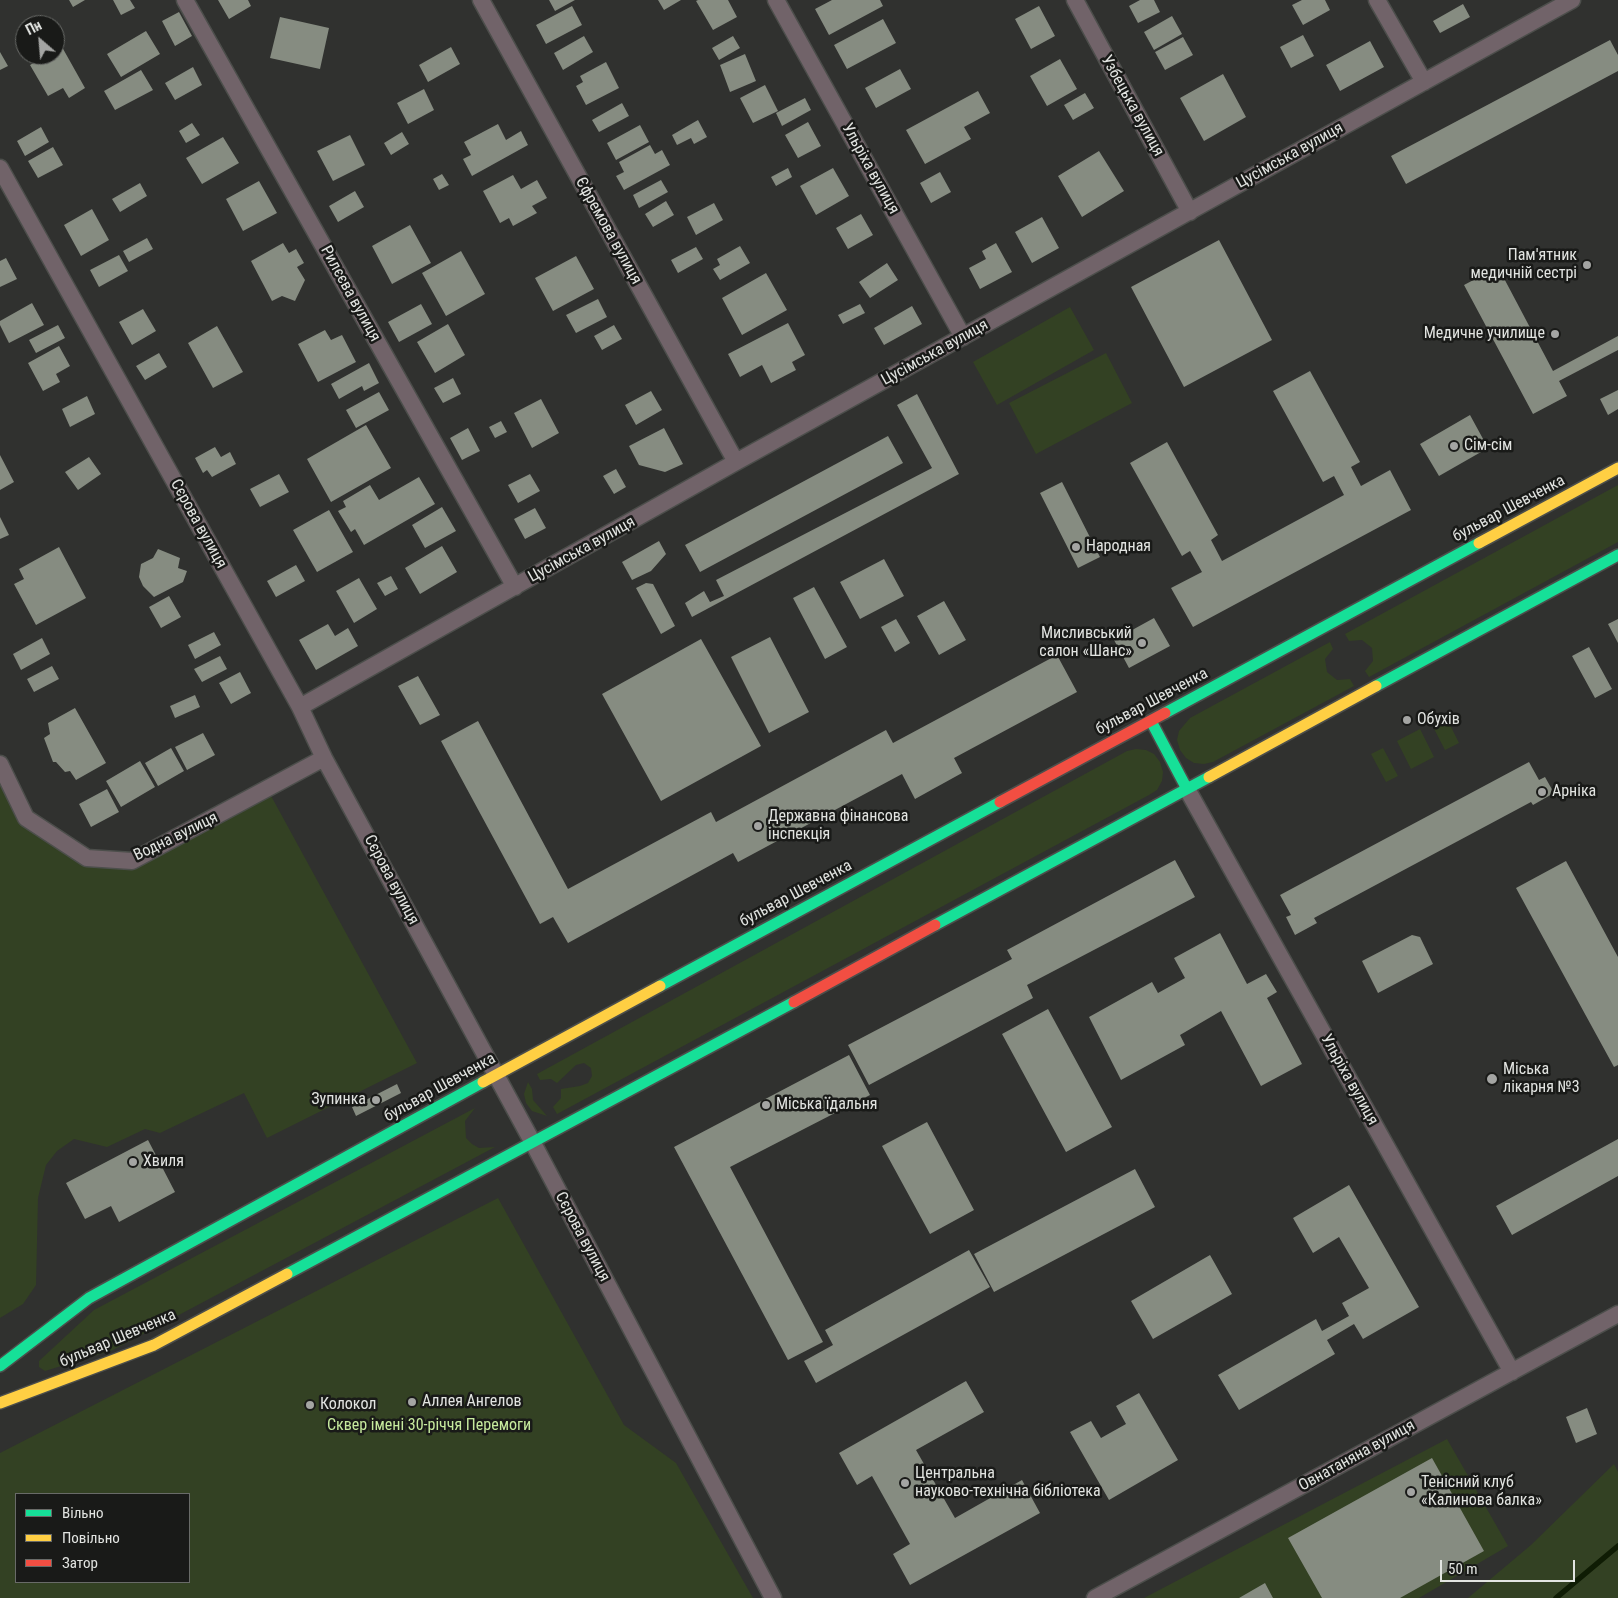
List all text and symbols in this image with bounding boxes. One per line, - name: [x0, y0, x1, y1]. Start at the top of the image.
- north arrow: [15, 15, 65, 65]
- text: Пн: [23, 17, 44, 38]
- street label: Узбецька вулиця: [1096, 52, 1168, 160]
- street label: Цусімська вулиця: [1233, 119, 1347, 193]
- street label: Ульріха вулиця: [837, 120, 903, 218]
- street label: Єфремова вулиця: [571, 174, 645, 288]
- street label: Рилєєва вулиця: [316, 243, 384, 345]
- place label: Пам'ятник медичній сестрі: [1470, 246, 1577, 284]
- marker: Пам'ятник медичній сестрі: [1581, 259, 1593, 271]
- street label: Цусімська вулиця: [878, 316, 992, 390]
- place label: Медичне училище: [1424, 324, 1545, 344]
- marker: Медичне училище: [1549, 328, 1561, 340]
- place label: Сім-сім: [1464, 436, 1512, 456]
- marker: Сім-сім: [1448, 440, 1460, 452]
- street label: бульвар Шевченка: [1450, 471, 1568, 547]
- street label: Сєрова вулиця: [166, 476, 230, 572]
- street label: Цусімська вулиця: [525, 513, 639, 587]
- place label: Народная: [1086, 537, 1151, 557]
- marker: Народная: [1070, 541, 1082, 553]
- place label: Мисливський салон «Шанс»: [1039, 624, 1132, 662]
- marker: Мисливський салон «Шанс»: [1136, 637, 1148, 649]
- street label: бульвар Шевченка: [1093, 664, 1211, 740]
- place label: Обухів: [1417, 710, 1460, 730]
- marker: Обухів: [1401, 714, 1413, 726]
- place label: Арніка: [1552, 782, 1596, 802]
- marker: Арніка: [1536, 786, 1548, 798]
- place label: Державна фінансова інспекція: [768, 807, 908, 845]
- street label: Водна вулиця: [131, 808, 221, 866]
- marker: Державна фінансова інспекція: [752, 820, 764, 832]
- street label: Сєрова вулиця: [359, 832, 423, 928]
- street label: бульвар Шевченка: [737, 856, 855, 932]
- street label: Ульріха вулиця: [1316, 1031, 1382, 1129]
- street label: бульвар Шевченка: [381, 1049, 499, 1127]
- place label: Міська лікарня №3: [1503, 1060, 1580, 1098]
- marker: Міська лікарня №3: [1485, 1072, 1499, 1086]
- place label: Зупинка: [311, 1090, 366, 1110]
- marker: Зупинка: [370, 1094, 382, 1106]
- place label: Міська їдальня: [776, 1095, 878, 1115]
- marker: Міська їдальня: [760, 1099, 772, 1111]
- place label: Хвиля: [143, 1152, 184, 1172]
- marker: Хвиля: [127, 1156, 139, 1168]
- street label: Сєрова вулиця: [550, 1189, 614, 1285]
- street label: бульвар Шевченка: [57, 1306, 179, 1372]
- place label: Аллея Ангелов: [422, 1392, 521, 1412]
- place label: Колокол: [320, 1395, 376, 1415]
- marker: Аллея Ангелов: [406, 1396, 418, 1408]
- marker: Колокол: [304, 1399, 316, 1411]
- park label: Сквер імені 30-річчя Перемоги: [327, 1416, 531, 1436]
- street label: Овнатаняна вулиця: [1296, 1416, 1418, 1496]
- place label: Центральна науково-технічна бібліотека: [915, 1464, 1101, 1502]
- place label: Тенісний клуб «Калинова балка»: [1421, 1473, 1542, 1511]
- marker: Центральна науково-технічна бібліотека: [899, 1477, 911, 1489]
- marker: Тенісний клуб «Калинова балка»: [1405, 1486, 1417, 1498]
- legend: [15, 1493, 190, 1583]
- text: Вільно: [62, 1504, 104, 1522]
- text: Повільно: [62, 1529, 120, 1547]
- scale bar: [1443, 1550, 1578, 1582]
- text: Затор: [62, 1554, 98, 1572]
- text: 50 m: [1448, 1560, 1478, 1578]

